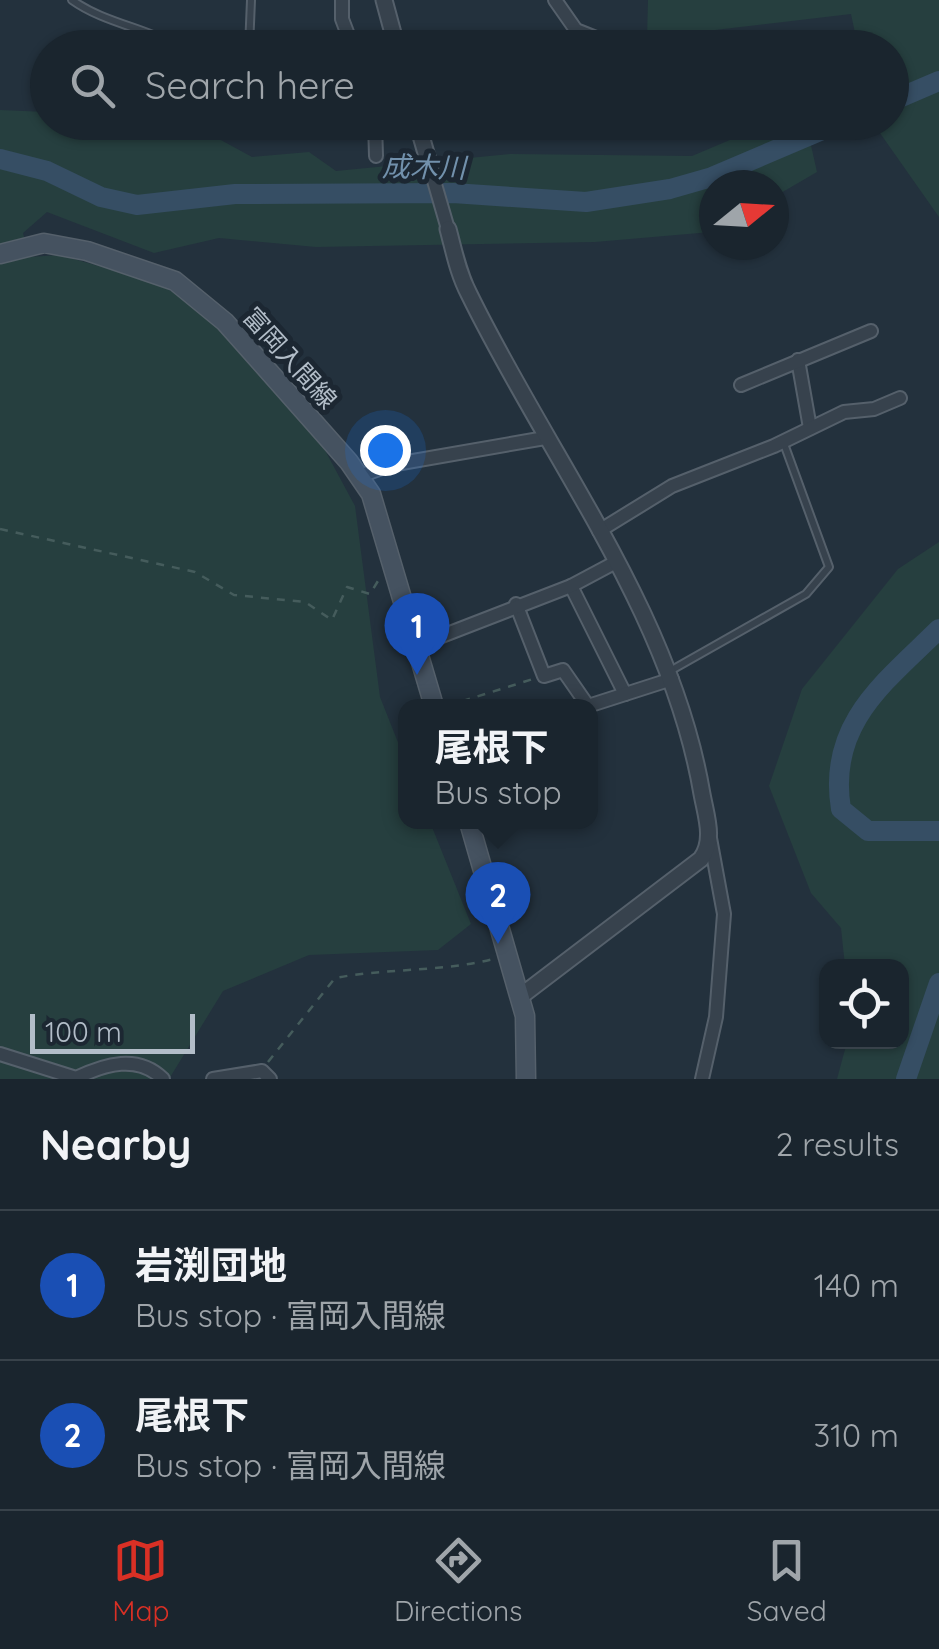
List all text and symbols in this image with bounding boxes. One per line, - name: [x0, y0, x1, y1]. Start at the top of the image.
- search box: [30, 30, 909, 140]
- icon: search: [65, 58, 120, 113]
- text: Search here: [145, 61, 355, 109]
- water label: 成木川: [382, 148, 469, 185]
- north arrow: [699, 170, 789, 260]
- street label: 富岡入間線: [237, 301, 344, 414]
- your location: [360, 425, 411, 476]
- pin: 1: [384, 592, 450, 675]
- popup: [398, 699, 598, 829]
- text: 尾根下: [434, 723, 548, 771]
- text: Bus stop: [434, 772, 562, 812]
- pin: 2: [466, 862, 530, 944]
- map controls: [819, 959, 909, 1049]
- button: locate: [819, 959, 909, 1049]
- scale bar: [30, 1009, 195, 1054]
- text: 100 m: [45, 1014, 122, 1049]
- text: Nearby: [40, 1118, 191, 1171]
- text: 2 results: [776, 1124, 899, 1164]
- text: 岩渕団地: [135, 1241, 287, 1289]
- text: 1: [66, 1265, 79, 1305]
- text: 140 m: [814, 1265, 899, 1305]
- text: Bus stop · 富岡入間線: [135, 1295, 446, 1335]
- text: 尾根下: [135, 1391, 249, 1439]
- text: 2: [63, 1415, 82, 1455]
- text: 310 m: [813, 1415, 899, 1455]
- text: Bus stop · 富岡入間線: [135, 1445, 446, 1485]
- tab: Map: [112, 1533, 169, 1628]
- tab: Directions: [394, 1533, 522, 1628]
- tab: Saved: [747, 1533, 827, 1628]

